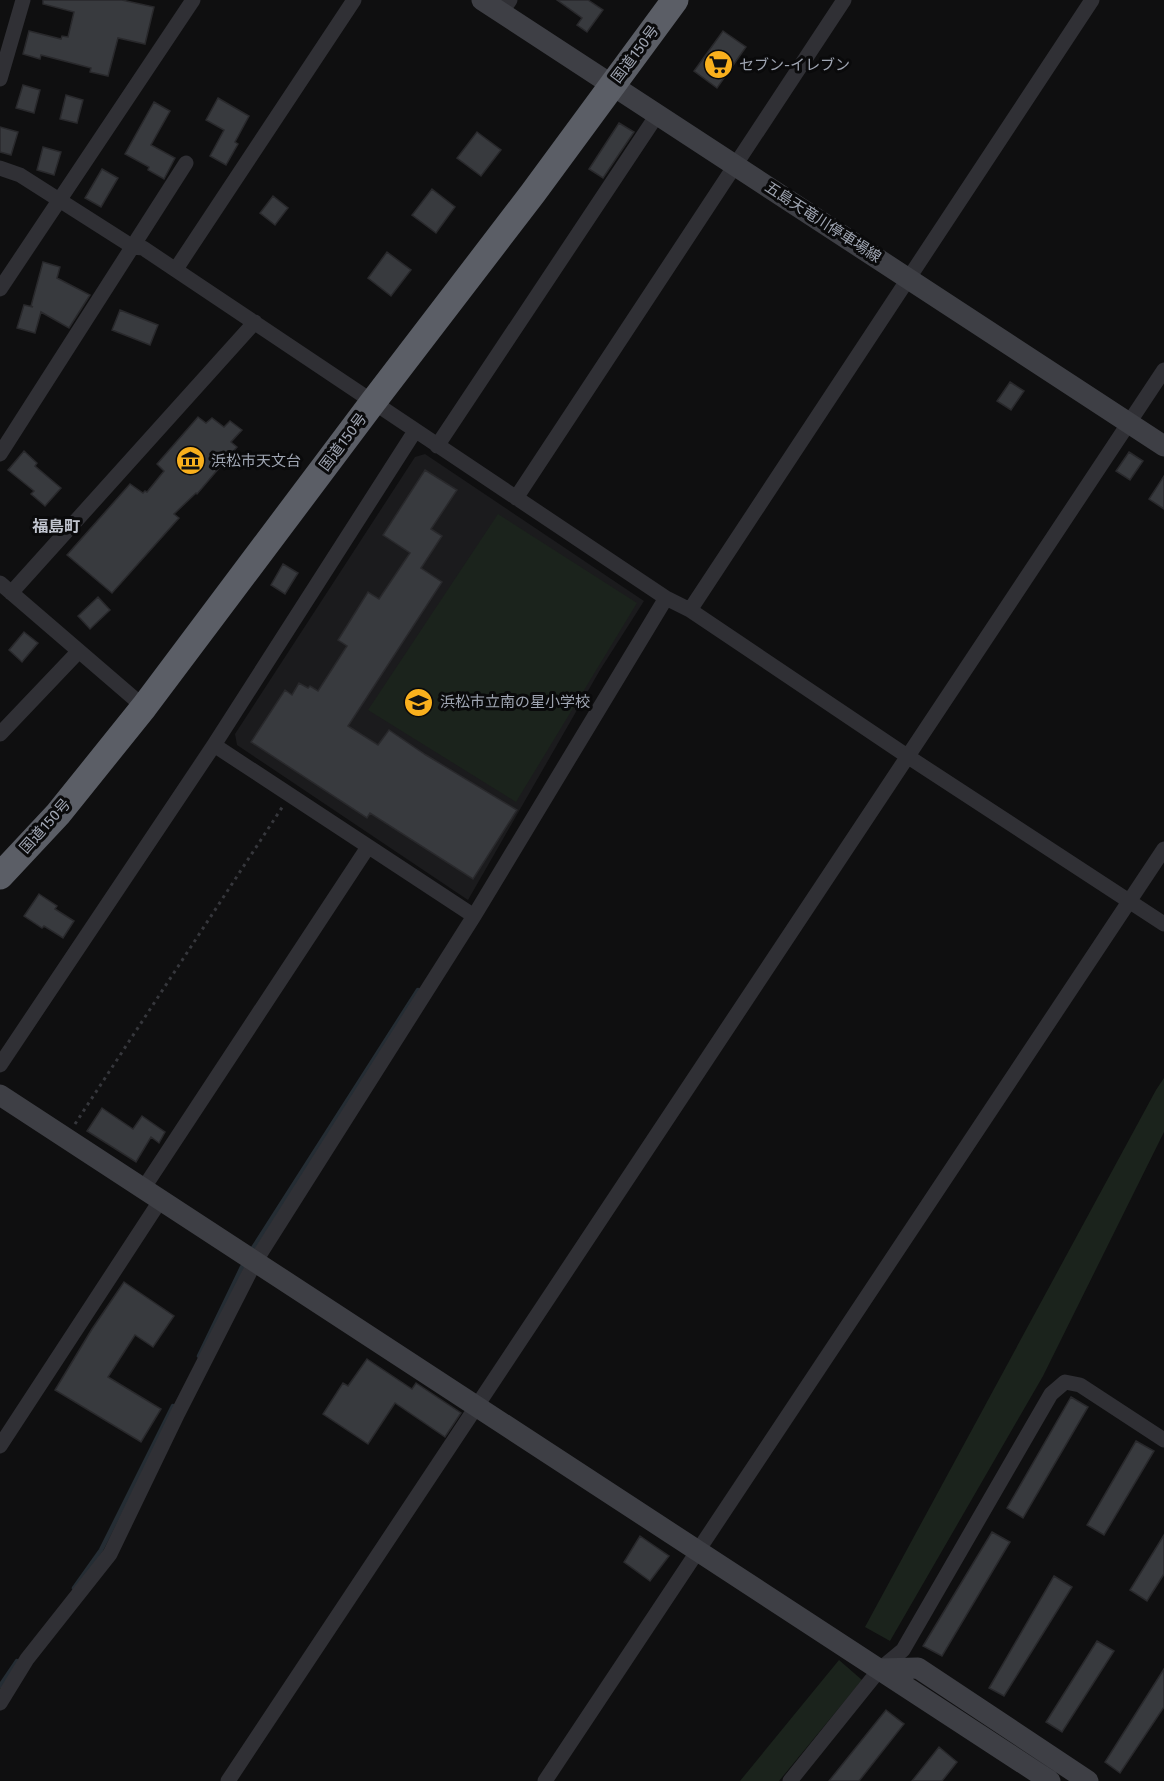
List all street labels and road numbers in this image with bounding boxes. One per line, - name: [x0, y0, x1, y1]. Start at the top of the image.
- street label: 国道150号: [608, 22, 662, 86]
- street label: 五島天竜川停車場線: [761, 178, 885, 266]
- street label: 国道150号: [316, 410, 370, 474]
- street label: 国道150号: [16, 795, 74, 857]

